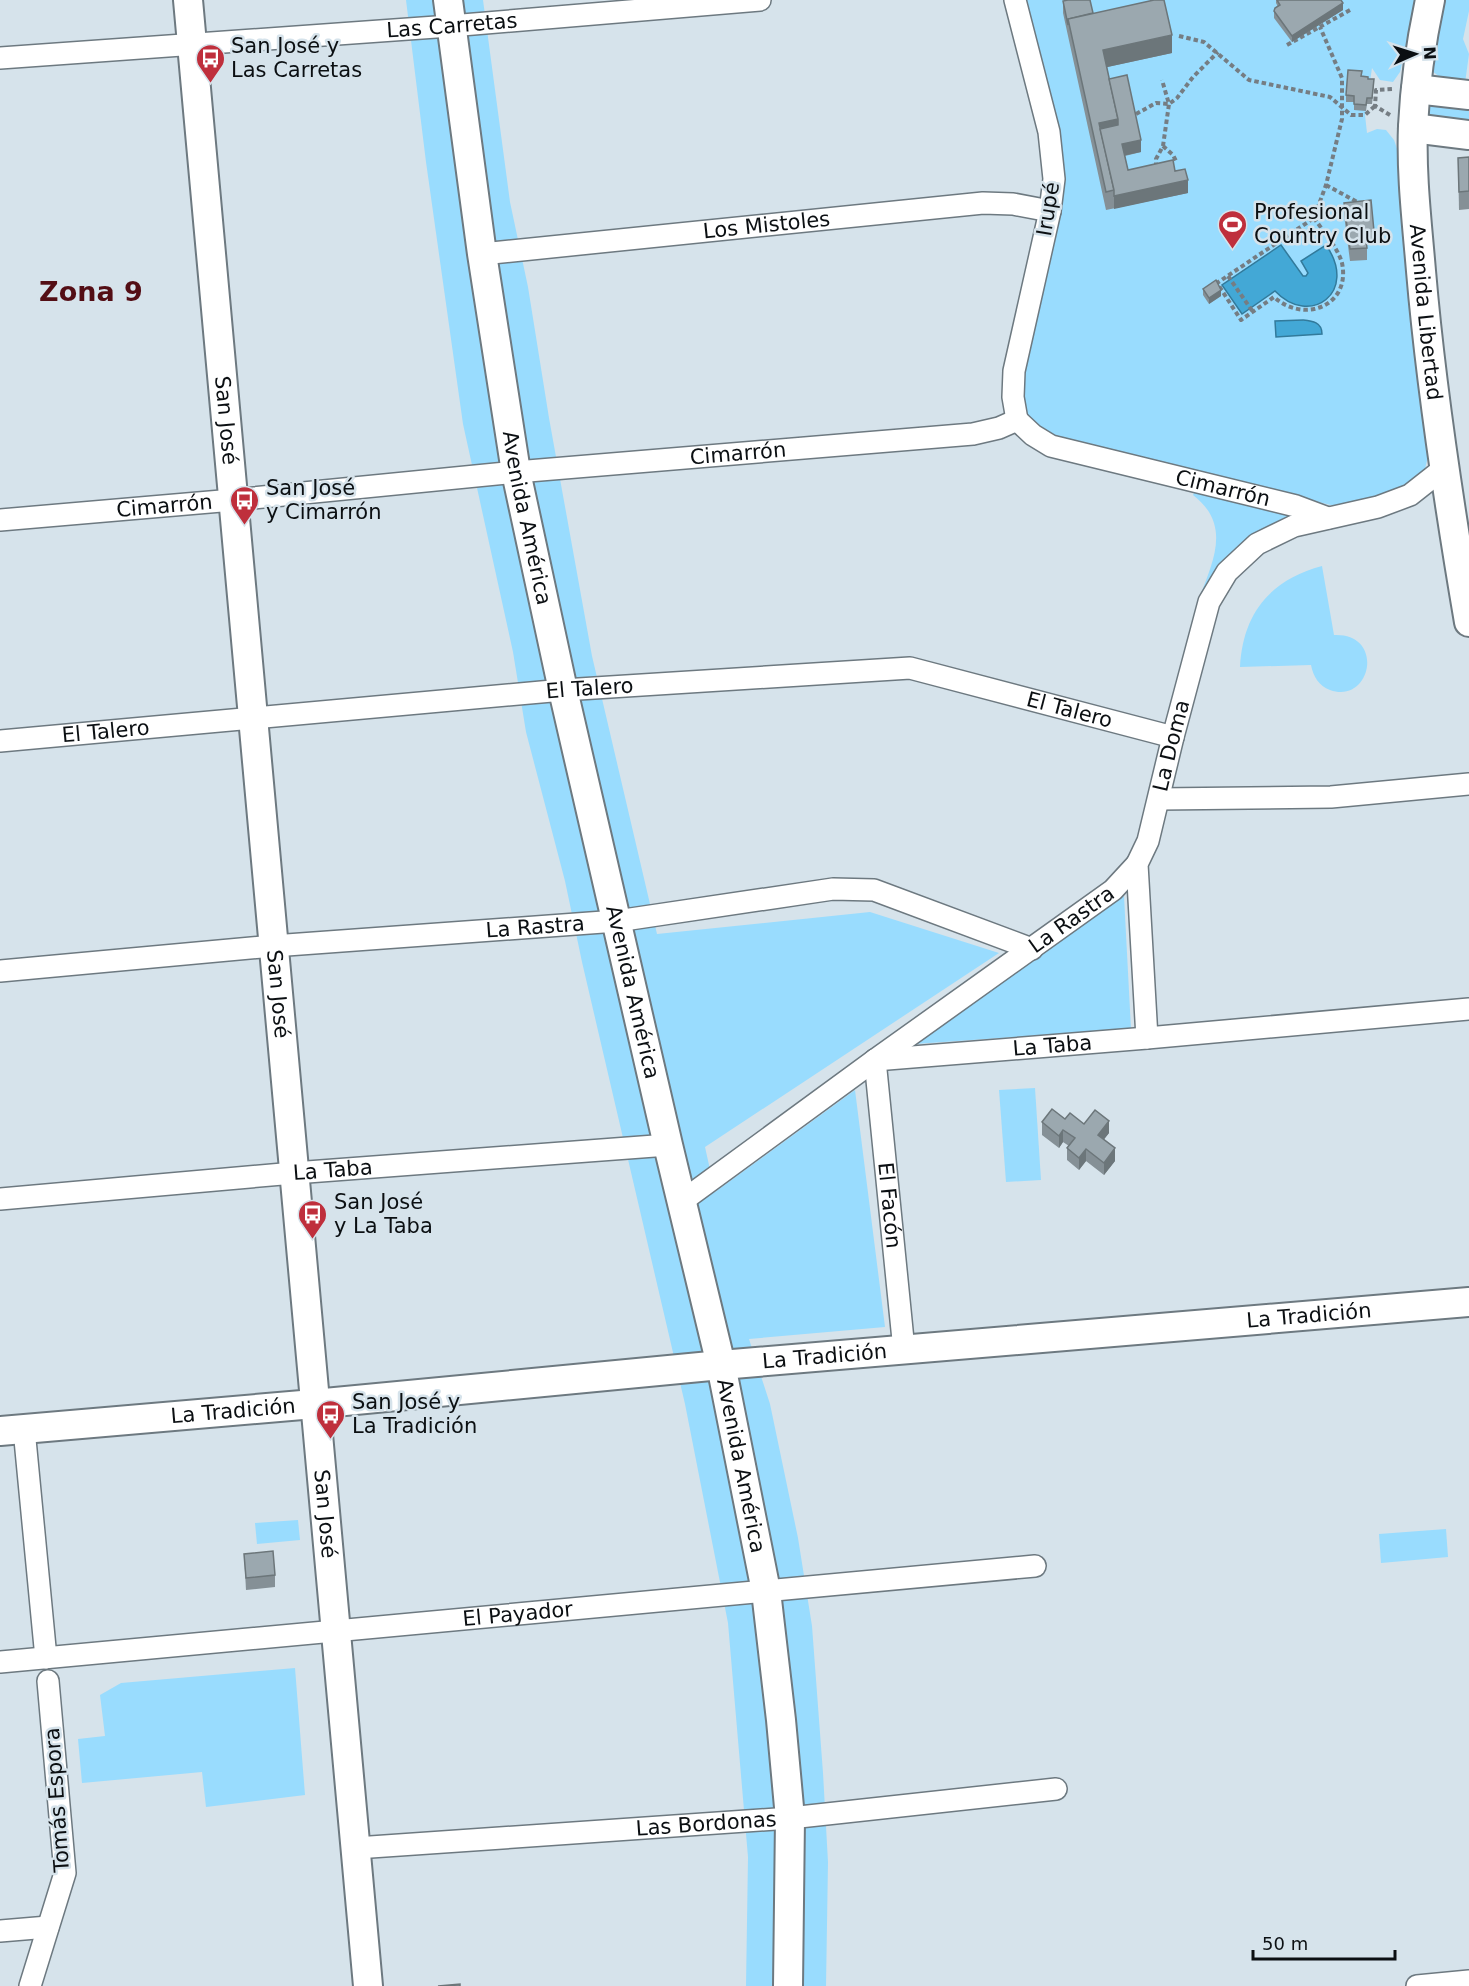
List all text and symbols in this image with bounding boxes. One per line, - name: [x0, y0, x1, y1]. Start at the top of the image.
- street label: Las Carretas: [386, 8, 518, 42]
- north arrow: [1385, 24, 1445, 84]
- place label: San José y Las Carretas: [231, 34, 362, 82]
- bus stop icon: San José y Las Carretas: [194, 42, 226, 84]
- text: N: [1420, 46, 1439, 60]
- street label: Irupé: [1032, 180, 1064, 238]
- place label: Profesional Country Club: [1254, 200, 1391, 248]
- street label: Los Mistoles: [702, 207, 831, 243]
- sports icon: Profesional Country Club: [1217, 208, 1249, 250]
- street label: Avenida Libertad: [1405, 223, 1447, 402]
- district label: Zona 9: [39, 276, 143, 307]
- street label: San José: [210, 375, 242, 466]
- street label: Avenida América: [498, 429, 556, 607]
- street label: Cimarrón: [689, 438, 787, 469]
- street label: Cimarrón: [1173, 465, 1273, 511]
- place label: San José y Cimarrón: [266, 476, 382, 524]
- bus stop icon: San José y Cimarrón: [229, 484, 261, 526]
- street label: Cimarrón: [115, 490, 213, 522]
- street label: El Talero: [545, 674, 634, 704]
- street label: El Talero: [1024, 687, 1115, 733]
- street label: La Doma: [1148, 697, 1194, 794]
- street label: El Talero: [61, 716, 150, 747]
- street label: La Rastra: [1024, 881, 1119, 958]
- street label: Avenida América: [601, 903, 664, 1081]
- street label: La Rastra: [485, 911, 585, 943]
- street label: San José: [262, 948, 294, 1039]
- street label: La Taba: [1012, 1030, 1093, 1061]
- street label: La Taba: [292, 1155, 373, 1185]
- street label: El Facón: [873, 1161, 906, 1250]
- place label: San José y La Taba: [334, 1190, 433, 1238]
- bus stop icon: San José y La Taba: [297, 1198, 329, 1240]
- street label: La Tradición: [1245, 1298, 1372, 1333]
- street label: La Tradición: [761, 1339, 888, 1373]
- street label: Avenida América: [712, 1377, 770, 1555]
- place label: San José y La Tradición: [352, 1390, 477, 1438]
- street label: La Tradición: [170, 1394, 297, 1428]
- bus stop icon: San José y La Tradición: [315, 1398, 347, 1440]
- street label: San José: [309, 1468, 341, 1559]
- street label: El Payador: [462, 1597, 574, 1631]
- street label: Tomás Espora: [40, 1727, 74, 1874]
- street label: Las Bordonas: [635, 1807, 777, 1841]
- scale bar: [1253, 1923, 1396, 1961]
- text: 50 m: [1262, 1933, 1308, 1954]

